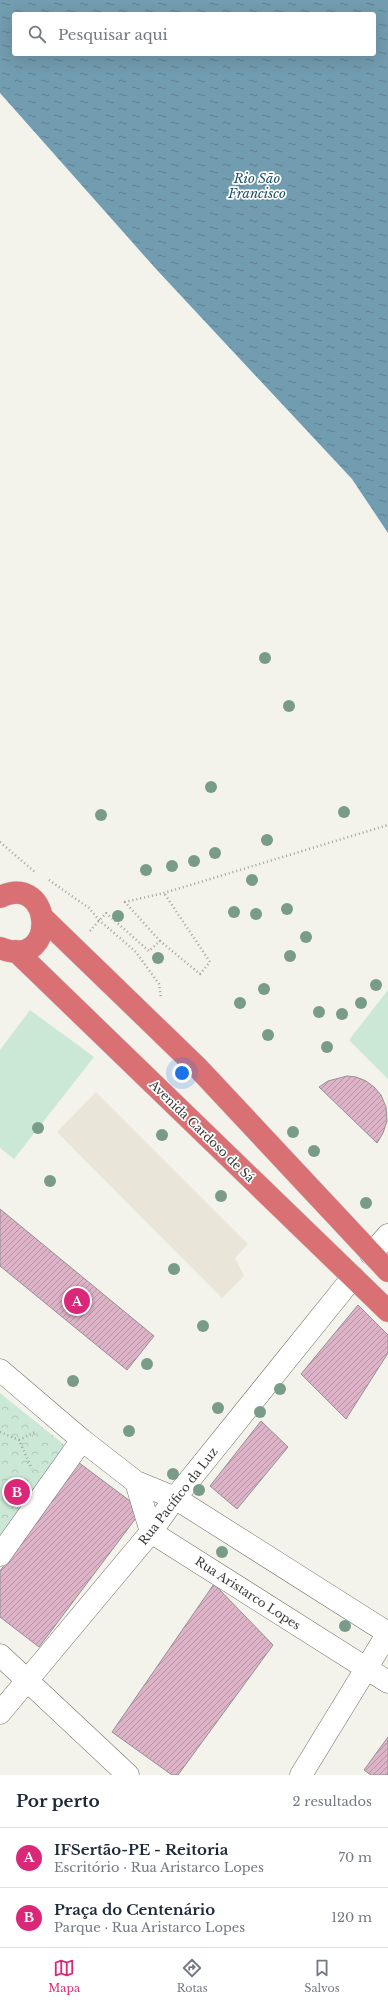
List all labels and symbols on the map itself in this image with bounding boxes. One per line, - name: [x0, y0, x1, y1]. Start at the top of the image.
- water label: Rio São Francisco: [227, 170, 286, 202]
- your location: [172, 1063, 192, 1083]
- street label: Avenida Cardoso de Sá: [146, 1076, 258, 1185]
- pin: A: [64, 1286, 90, 1316]
- street label: Rua Pacífico da Luz: [135, 1444, 221, 1548]
- pin: B: [4, 1477, 30, 1507]
- street label: Rua Aristarco Lopes: [192, 1553, 304, 1633]

